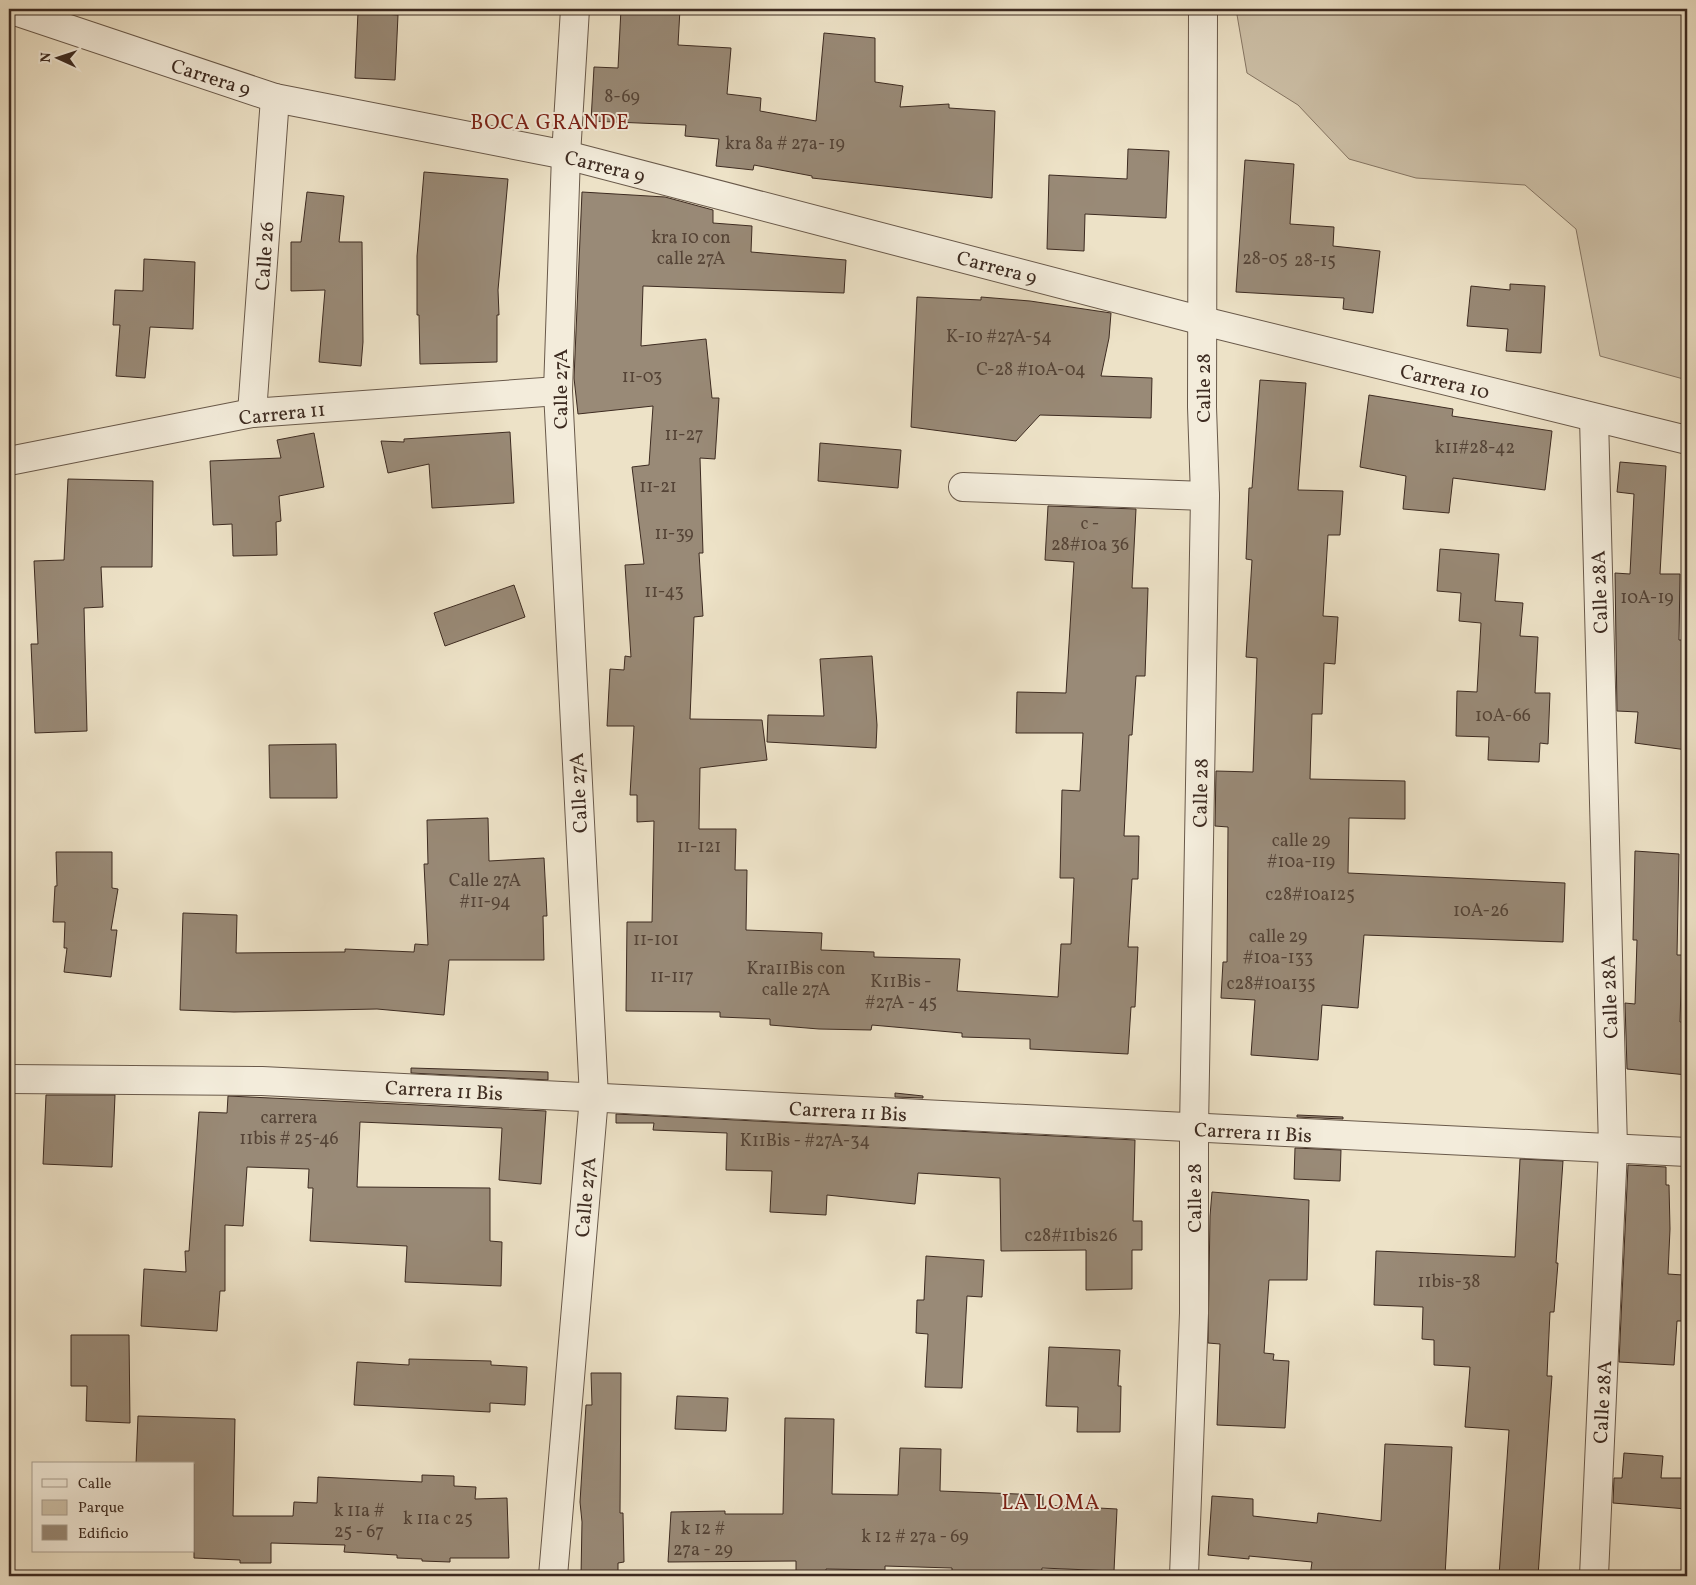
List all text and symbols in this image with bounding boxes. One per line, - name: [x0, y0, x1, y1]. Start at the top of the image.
- north arrow: [32, 32, 82, 82]
- text: N: [37, 52, 56, 63]
- street label: Carrera 9: [167, 53, 254, 105]
- house number: 8-69: [604, 85, 640, 110]
- district label: BOCA GRANDE: [470, 109, 630, 138]
- house number: kra 8a # 27a- 19: [725, 132, 845, 157]
- street label: Carrera 9: [561, 144, 648, 191]
- street label: Calle 26: [250, 221, 282, 292]
- house number: kra 10 con calle 27A: [651, 226, 731, 272]
- street label: Carrera 9: [953, 245, 1040, 293]
- house number: 28-05: [1242, 247, 1288, 272]
- house number: 28-15: [1294, 249, 1336, 274]
- house number: K-10 #27A-54: [946, 325, 1052, 350]
- street label: Calle 27A: [548, 349, 576, 429]
- street label: Calle 28: [1191, 353, 1219, 423]
- house number: C-28 #10A-04: [976, 358, 1086, 383]
- street label: Carrera 10: [1397, 358, 1492, 408]
- house number: 11-03: [622, 365, 662, 390]
- street label: Carrera 11: [237, 397, 327, 433]
- house number: 11-27: [665, 423, 703, 448]
- house number: k11#28-42: [1435, 436, 1515, 461]
- house number: 11-21: [639, 475, 677, 500]
- house number: c - 28#10a 36: [1051, 512, 1129, 558]
- house number: 11-39: [654, 522, 694, 547]
- street label: Calle 28A: [1586, 550, 1616, 634]
- house number: 11-43: [644, 580, 684, 605]
- house number: 10A-19: [1620, 586, 1674, 611]
- house number: 10A-66: [1475, 704, 1531, 729]
- street label: Calle 27A: [564, 752, 596, 834]
- street label: Calle 28: [1187, 758, 1217, 828]
- house number: calle 29 #10a-119: [1267, 829, 1335, 875]
- house number: 11-121: [677, 835, 721, 860]
- house number: Calle 27A #11-94: [449, 869, 522, 915]
- house number: c28#10a125: [1265, 883, 1355, 908]
- house number: 10A-26: [1453, 899, 1509, 924]
- house number: calle 29 #10a-133: [1243, 925, 1313, 971]
- house number: 11-101: [633, 928, 679, 953]
- street label: Calle 28A: [1596, 955, 1626, 1039]
- house number: Kra11Bis con calle 27A: [747, 957, 846, 1003]
- house number: 11-117: [650, 965, 694, 990]
- house number: K11Bis - #27A - 45: [865, 970, 937, 1016]
- house number: c28#10a135: [1226, 972, 1316, 997]
- street label: Carrera 11 Bis: [384, 1075, 504, 1109]
- street label: Carrera 11 Bis: [788, 1096, 908, 1130]
- house number: carrera 11bis # 25-46: [239, 1106, 339, 1152]
- street label: Carrera 11 Bis: [1193, 1117, 1313, 1151]
- house number: K11Bis - #27A-34: [740, 1129, 870, 1154]
- street label: Calle 27A: [570, 1156, 604, 1238]
- street label: Calle 28: [1182, 1163, 1210, 1233]
- house number: c28#11bis26: [1024, 1224, 1118, 1249]
- house number: 11bis-38: [1418, 1270, 1480, 1295]
- street label: Calle 28A: [1588, 1360, 1620, 1445]
- legend: [32, 1462, 195, 1552]
- text: Calle: [78, 1474, 111, 1495]
- district label: LA LOMA: [1001, 1489, 1101, 1518]
- text: Parque: [78, 1498, 124, 1519]
- house number: k 11a # 25 - 67: [334, 1499, 385, 1545]
- house number: k 11a c 25: [403, 1507, 473, 1532]
- house number: k 12 # 27a - 29: [673, 1517, 733, 1563]
- text: Edificio: [78, 1524, 129, 1545]
- house number: k 12 # 27a - 69: [861, 1525, 969, 1550]

